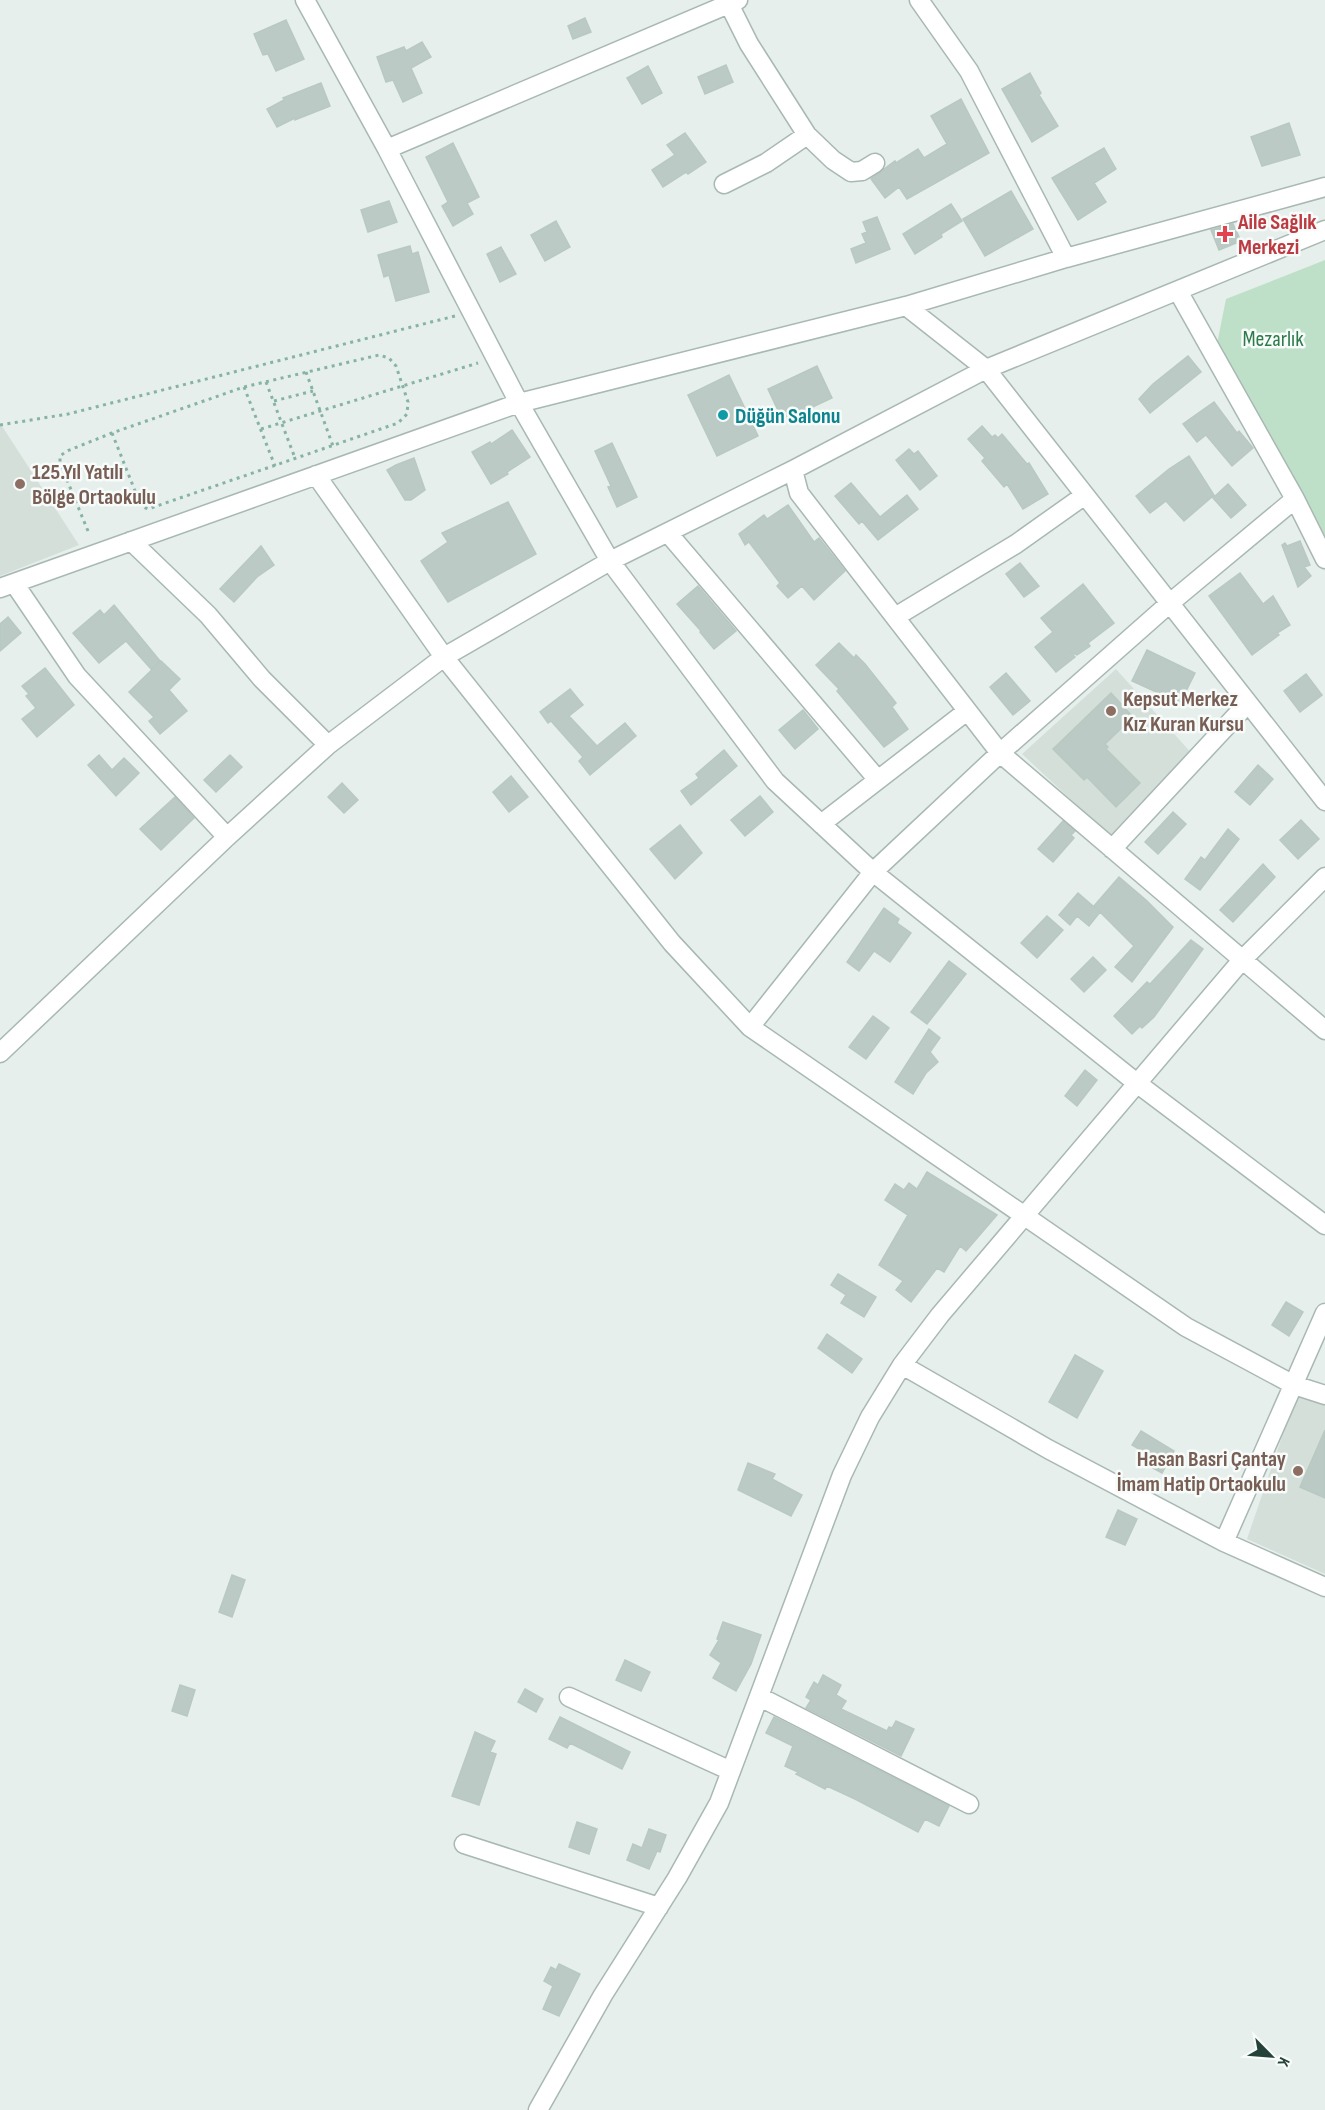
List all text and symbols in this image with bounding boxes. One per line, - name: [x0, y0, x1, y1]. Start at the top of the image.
- place label: Aile Sağlık Merkezi: [1237, 209, 1317, 261]
- marker: Aile Sağlık Merkezi: [1216, 225, 1234, 243]
- park label: Mezarlık: [1242, 326, 1304, 353]
- place label: Düğün Salonu: [735, 403, 840, 430]
- marker: Düğün Salonu: [716, 408, 730, 422]
- place label: 125.Yıl Yatılı Bölge Ortaokulu: [32, 459, 156, 511]
- marker: 125.Yıl Yatılı Bölge Ortaokulu: [13, 477, 27, 491]
- place label: Kepsut Merkez Kız Kuran Kursu: [1123, 686, 1244, 738]
- marker: Kepsut Merkez Kız Kuran Kursu: [1104, 704, 1118, 718]
- place label: Hasan Basri Çantay İmam Hatip Ortaokulu: [1117, 1446, 1286, 1498]
- marker: Hasan Basri Çantay İmam Hatip Ortaokulu: [1291, 1464, 1305, 1478]
- north arrow: [1241, 2026, 1301, 2086]
- text: K: [1273, 2054, 1294, 2069]

